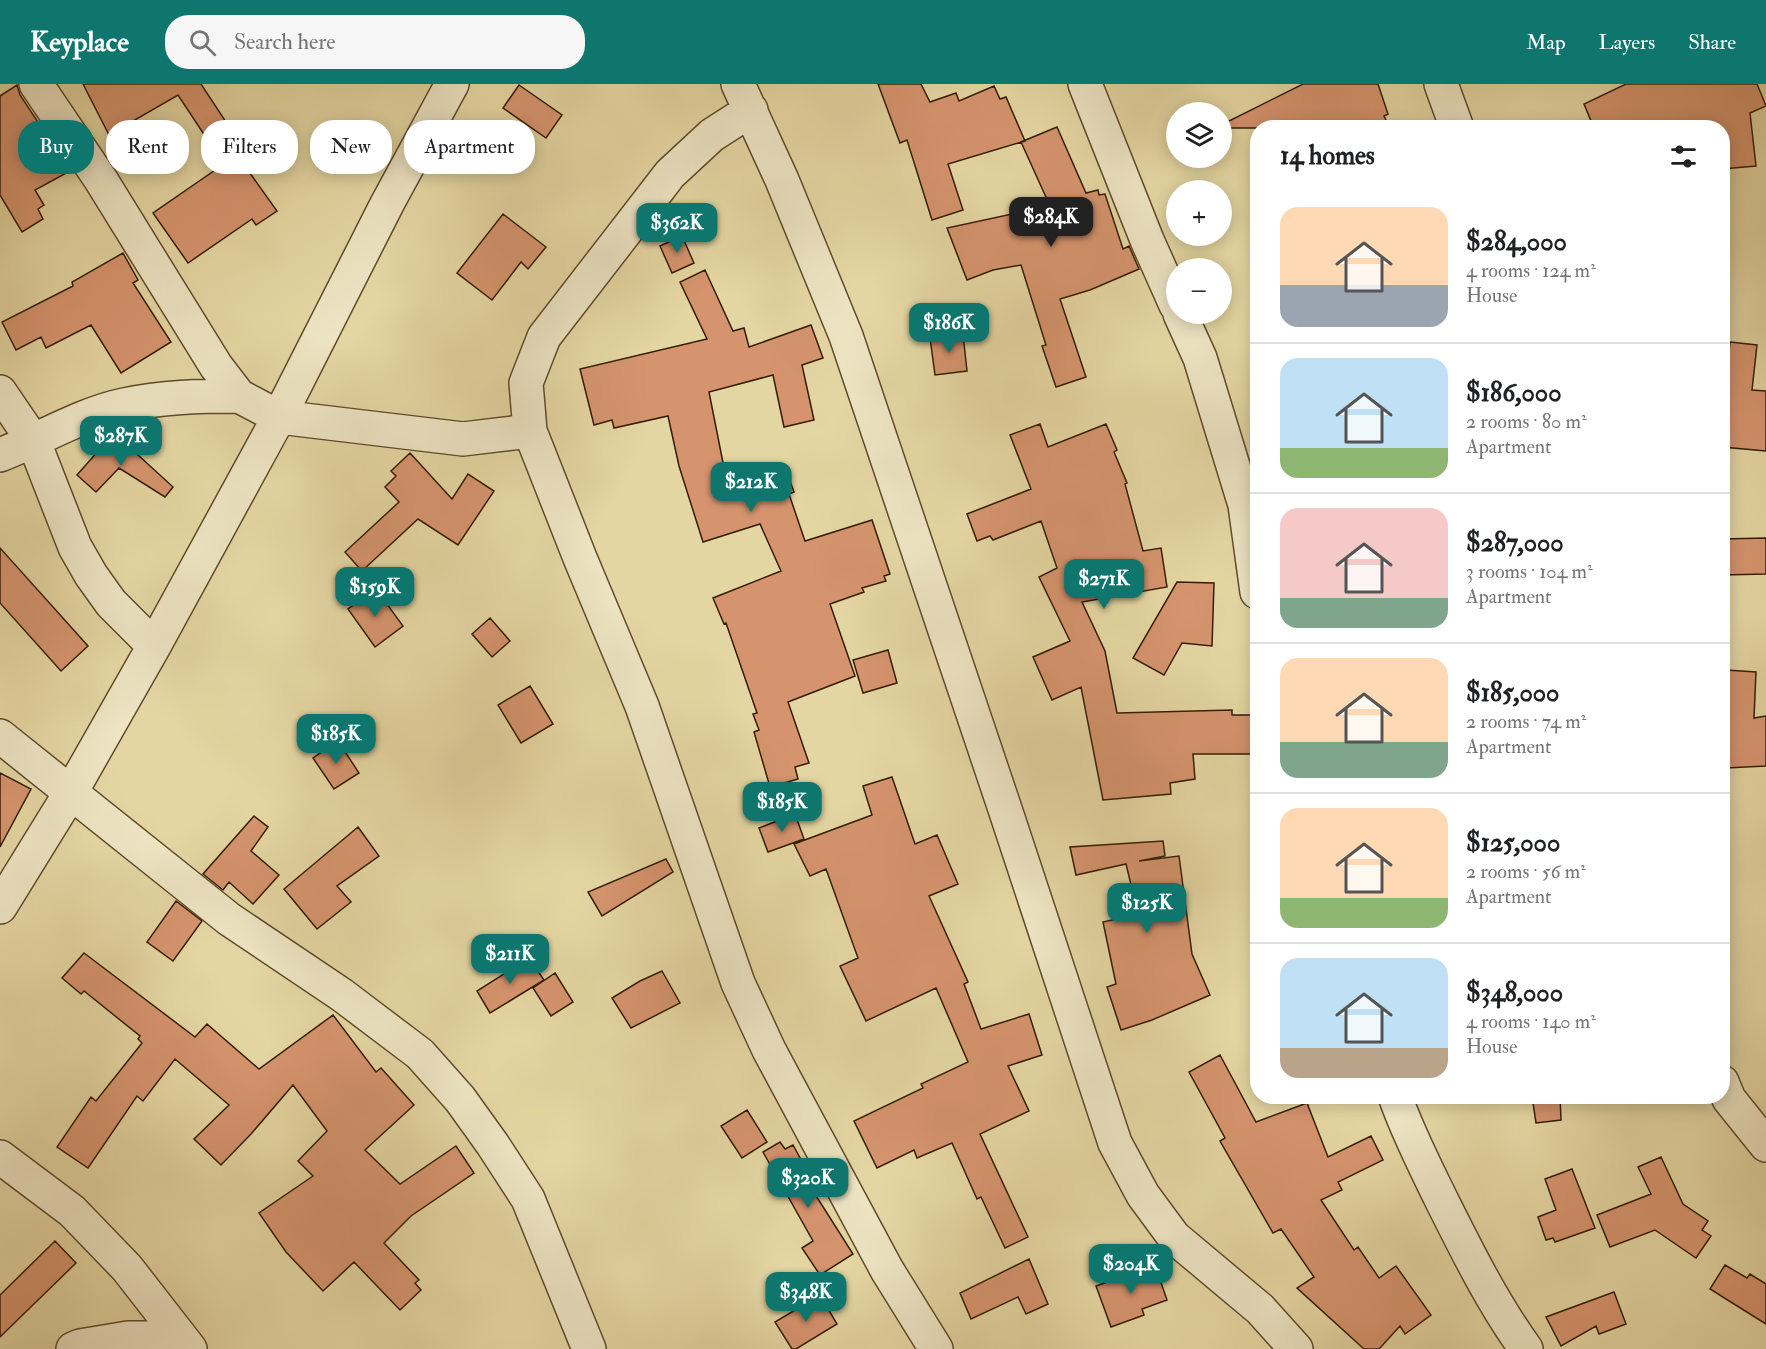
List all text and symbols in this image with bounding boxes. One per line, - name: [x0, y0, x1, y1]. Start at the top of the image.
- search box: [165, 15, 585, 69]
- text: Keyplace: [30, 25, 129, 60]
- icon: search: [186, 26, 219, 59]
- text: Search here: [234, 28, 336, 56]
- text: Map: [1526, 29, 1566, 56]
- text: Layers: [1599, 29, 1655, 56]
- text: Share: [1688, 29, 1736, 56]
- map controls: [1166, 102, 1232, 324]
- button: layers: [1166, 102, 1232, 168]
- chip: Buy: [18, 120, 94, 174]
- chip: Rent: [106, 120, 189, 174]
- chip: Filters: [201, 120, 298, 174]
- chip: New: [310, 120, 392, 174]
- chip: Apartment: [404, 120, 535, 174]
- text: 14 homes: [1280, 140, 1375, 172]
- icon: filters: [1667, 140, 1700, 173]
- button: +: [1166, 180, 1232, 246]
- pin: $284K: [1009, 197, 1093, 248]
- pin: $362K: [635, 203, 719, 254]
- text: $284K: [1023, 204, 1079, 229]
- text: $362K: [650, 210, 704, 235]
- text: $284,000: [1466, 226, 1567, 258]
- icon: home: [1328, 231, 1400, 303]
- button: −: [1166, 258, 1232, 324]
- text: 4 rooms · 124 m²: [1466, 258, 1596, 283]
- text: House: [1466, 283, 1517, 308]
- pin: $186K: [907, 303, 991, 354]
- text: $186K: [923, 310, 975, 335]
- text: $186,000: [1466, 377, 1561, 409]
- icon: home: [1328, 382, 1400, 454]
- text: 2 rooms · 80 m²: [1466, 409, 1587, 434]
- pin: $287K: [79, 416, 163, 467]
- text: $287K: [94, 423, 148, 448]
- text: Apartment: [1466, 434, 1551, 459]
- pin: $212K: [709, 462, 793, 513]
- text: $212K: [725, 469, 777, 494]
- text: $287,000: [1466, 527, 1564, 559]
- icon: home: [1328, 532, 1400, 604]
- pin: $271K: [1062, 559, 1146, 610]
- text: 3 rooms · 104 m²: [1466, 559, 1593, 584]
- text: $271K: [1078, 566, 1130, 591]
- pin: $159K: [333, 567, 417, 618]
- text: $159K: [349, 574, 401, 599]
- text: Apartment: [1466, 584, 1551, 609]
- text: $185,000: [1466, 677, 1559, 709]
- icon: home: [1328, 682, 1400, 754]
- text: 2 rooms · 74 m²: [1466, 709, 1587, 734]
- pin: $185K: [294, 714, 378, 765]
- text: $185K: [311, 721, 361, 746]
- text: Apartment: [1466, 734, 1551, 759]
- pin: $185K: [740, 782, 824, 833]
- text: $185K: [757, 789, 807, 814]
- text: $125,000: [1466, 827, 1560, 859]
- icon: home: [1328, 832, 1400, 904]
- text: 2 rooms · 56 m²: [1466, 859, 1586, 884]
- pin: $125K: [1105, 883, 1189, 934]
- text: Apartment: [1466, 884, 1551, 909]
- text: $125K: [1121, 890, 1173, 915]
- pin: $211K: [468, 934, 552, 985]
- text: $211K: [485, 941, 535, 966]
- text: $348,000: [1466, 977, 1563, 1009]
- icon: home: [1328, 982, 1400, 1054]
- text: 4 rooms · 140 m²: [1466, 1009, 1596, 1034]
- text: House: [1466, 1034, 1517, 1059]
- pin: $320K: [766, 1158, 850, 1209]
- text: $320K: [781, 1165, 835, 1190]
- pin: $204K: [1089, 1244, 1173, 1295]
- text: $204K: [1103, 1251, 1159, 1276]
- pin: $348K: [764, 1272, 848, 1323]
- text: $348K: [779, 1279, 833, 1304]

